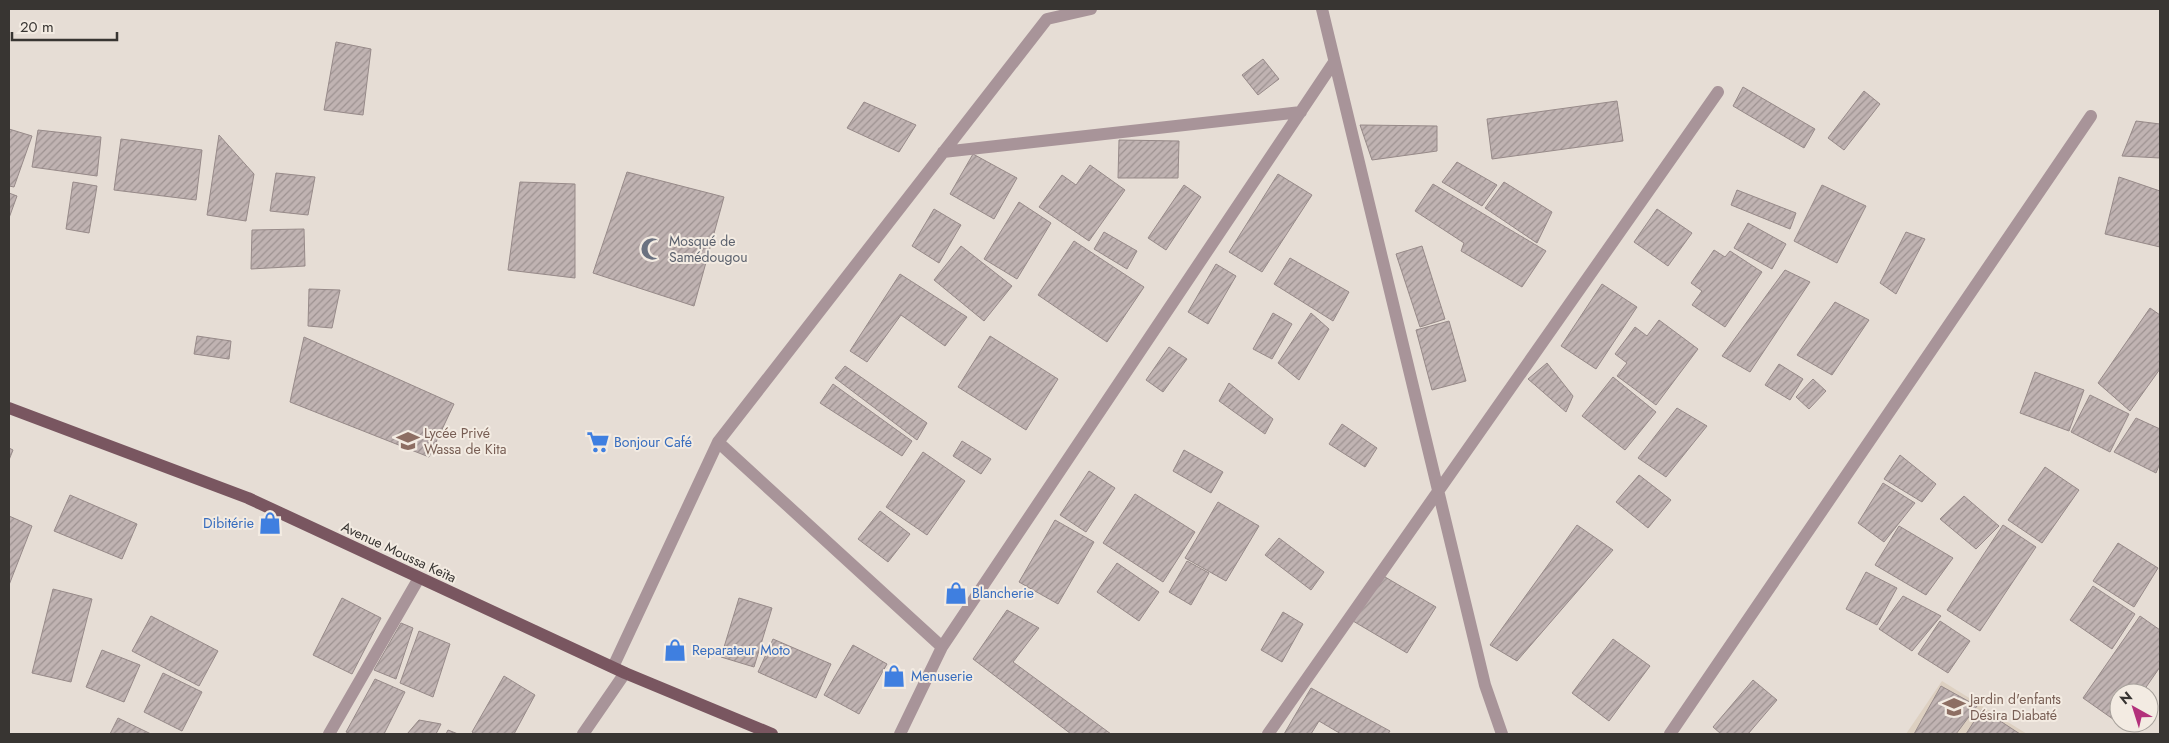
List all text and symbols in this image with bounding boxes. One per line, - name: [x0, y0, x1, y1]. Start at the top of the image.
- scale bar: [12, 10, 118, 42]
- text: 20 m: [20, 16, 54, 38]
- place label: Mosqué de Samédougou: [669, 231, 747, 267]
- mosque icon: Mosqué de Samédougou: [639, 236, 665, 262]
- place label: Lycée Privé Wassa de Kita: [424, 423, 506, 459]
- school or university icon: Lycée Privé Wassa de Kita: [395, 428, 421, 454]
- supermarket icon: Bonjour Café: [585, 429, 611, 455]
- place label: Bonjour Café: [614, 432, 692, 452]
- shop icon: Dibitérie: [257, 510, 283, 536]
- place label: Dibitérie: [203, 513, 254, 533]
- street label: Avenue Moussa Keïta: [338, 517, 460, 587]
- shop icon: Blancherie: [943, 580, 969, 606]
- place label: Blancherie: [972, 583, 1034, 603]
- shop icon: Reparateur Moto: [662, 637, 688, 663]
- place label: Reparateur Moto: [692, 640, 791, 660]
- shop icon: Menuserie: [881, 663, 907, 689]
- place label: Menuserie: [911, 666, 973, 686]
- north arrow: [2109, 683, 2159, 733]
- text: N: [2115, 687, 2136, 709]
- place label: Jardin d'enfants Désira Diabaté: [1968, 689, 2061, 725]
- school or university icon: Jardin d'enfants Désira Diabaté: [1941, 694, 1967, 720]

